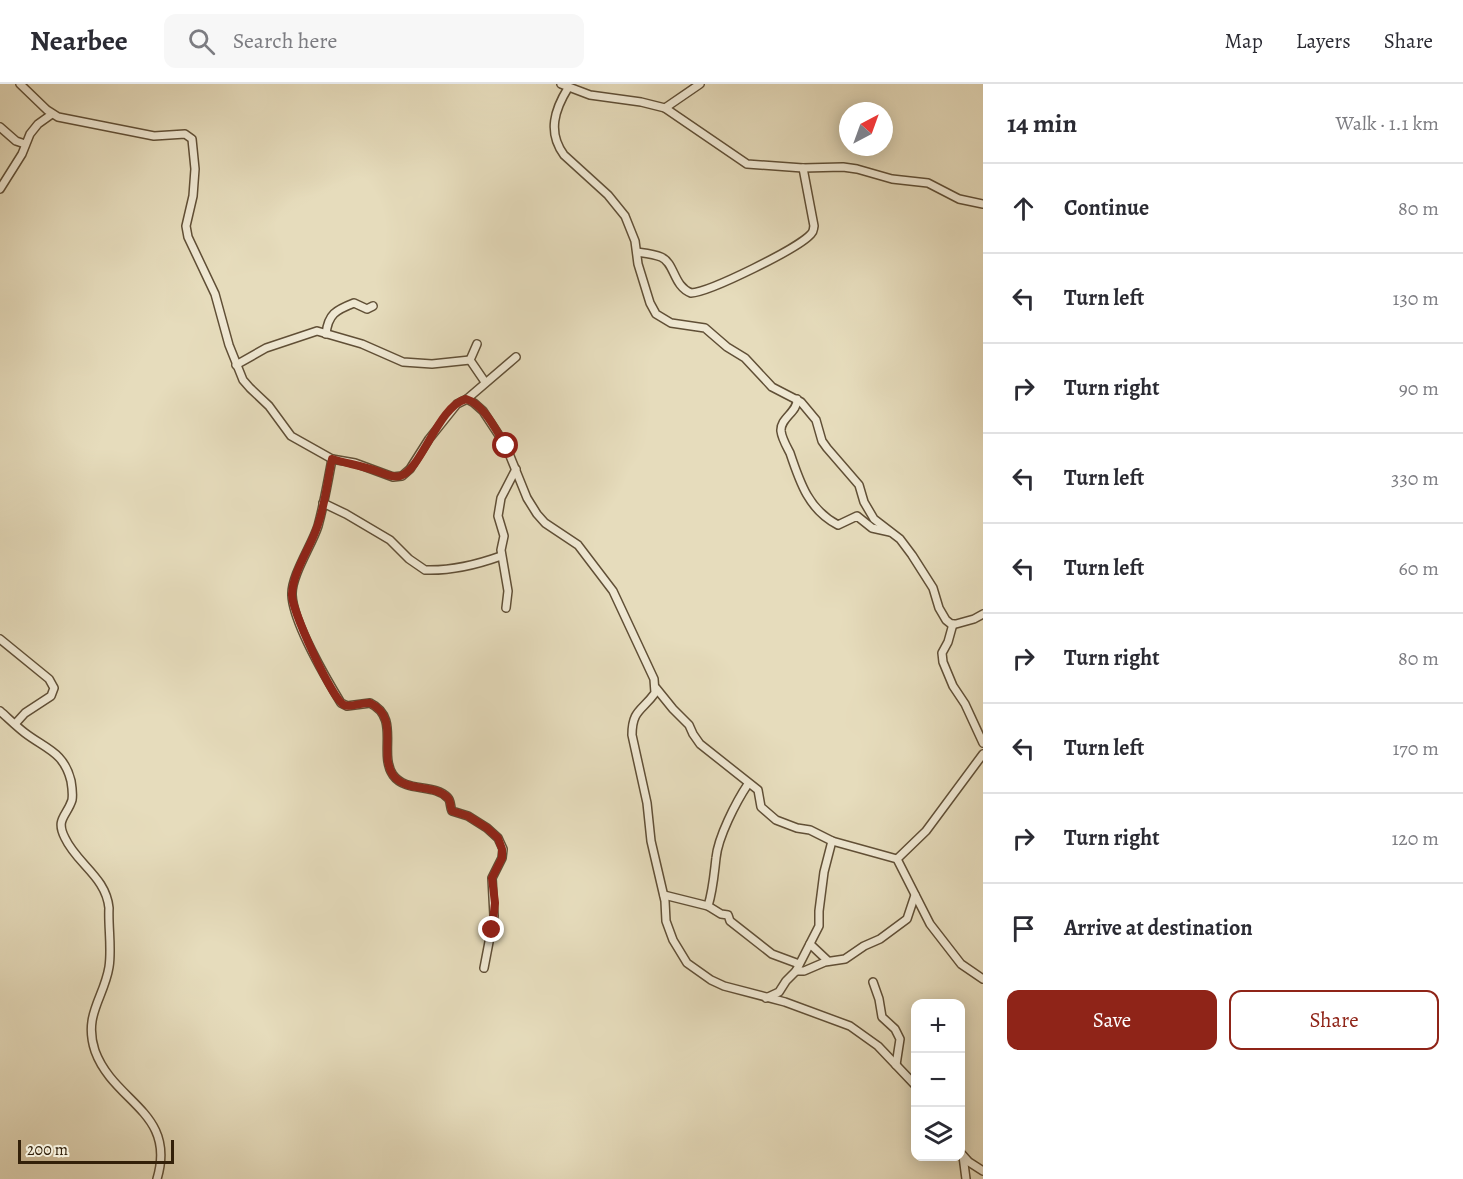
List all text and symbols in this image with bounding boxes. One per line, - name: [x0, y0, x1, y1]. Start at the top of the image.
- search box: [164, 14, 584, 68]
- text: Nearbee: [30, 22, 128, 60]
- icon: search: [185, 25, 218, 58]
- text: Search here: [233, 26, 337, 56]
- text: Map: [1224, 27, 1263, 55]
- text: Layers: [1296, 27, 1351, 55]
- text: Share: [1384, 27, 1433, 55]
- north arrow: [839, 102, 893, 156]
- text: 14 min: [1007, 106, 1077, 141]
- text: Walk · 1.1 km: [1336, 110, 1439, 137]
- icon: ahead: [1007, 192, 1040, 225]
- text: Continue: [1064, 193, 1149, 223]
- text: 80 m: [1398, 195, 1439, 222]
- icon: left: [1007, 282, 1040, 315]
- text: Turn left: [1064, 283, 1144, 313]
- text: 130 m: [1393, 285, 1439, 312]
- icon: right: [1007, 372, 1040, 405]
- text: Turn right: [1064, 373, 1160, 403]
- text: 90 m: [1399, 375, 1439, 402]
- route start: [492, 432, 518, 458]
- icon: left: [1007, 462, 1040, 495]
- text: Turn left: [1064, 463, 1144, 493]
- text: 330 m: [1391, 465, 1439, 492]
- icon: left: [1007, 552, 1040, 585]
- text: Turn left: [1064, 553, 1144, 583]
- text: 60 m: [1399, 555, 1439, 582]
- icon: right: [1007, 642, 1040, 675]
- text: Turn right: [1064, 643, 1160, 673]
- text: 80 m: [1398, 645, 1439, 672]
- icon: left: [1007, 732, 1040, 765]
- text: Turn left: [1064, 733, 1144, 763]
- text: 170 m: [1393, 735, 1439, 762]
- icon: right: [1007, 822, 1040, 855]
- text: Turn right: [1064, 823, 1160, 853]
- text: 120 m: [1391, 825, 1439, 852]
- icon: arrive: [1007, 912, 1040, 945]
- text: Arrive at destination: [1064, 913, 1253, 943]
- route end: [478, 916, 504, 942]
- button: Save: [1007, 990, 1217, 1050]
- button: Share: [1229, 990, 1439, 1050]
- map controls: [911, 999, 965, 1161]
- button: +: [911, 999, 965, 1053]
- button: −: [911, 1053, 965, 1107]
- button: layers: [911, 1107, 965, 1161]
- scale bar: [18, 1137, 174, 1164]
- text: 200 m: [27, 1139, 68, 1161]

